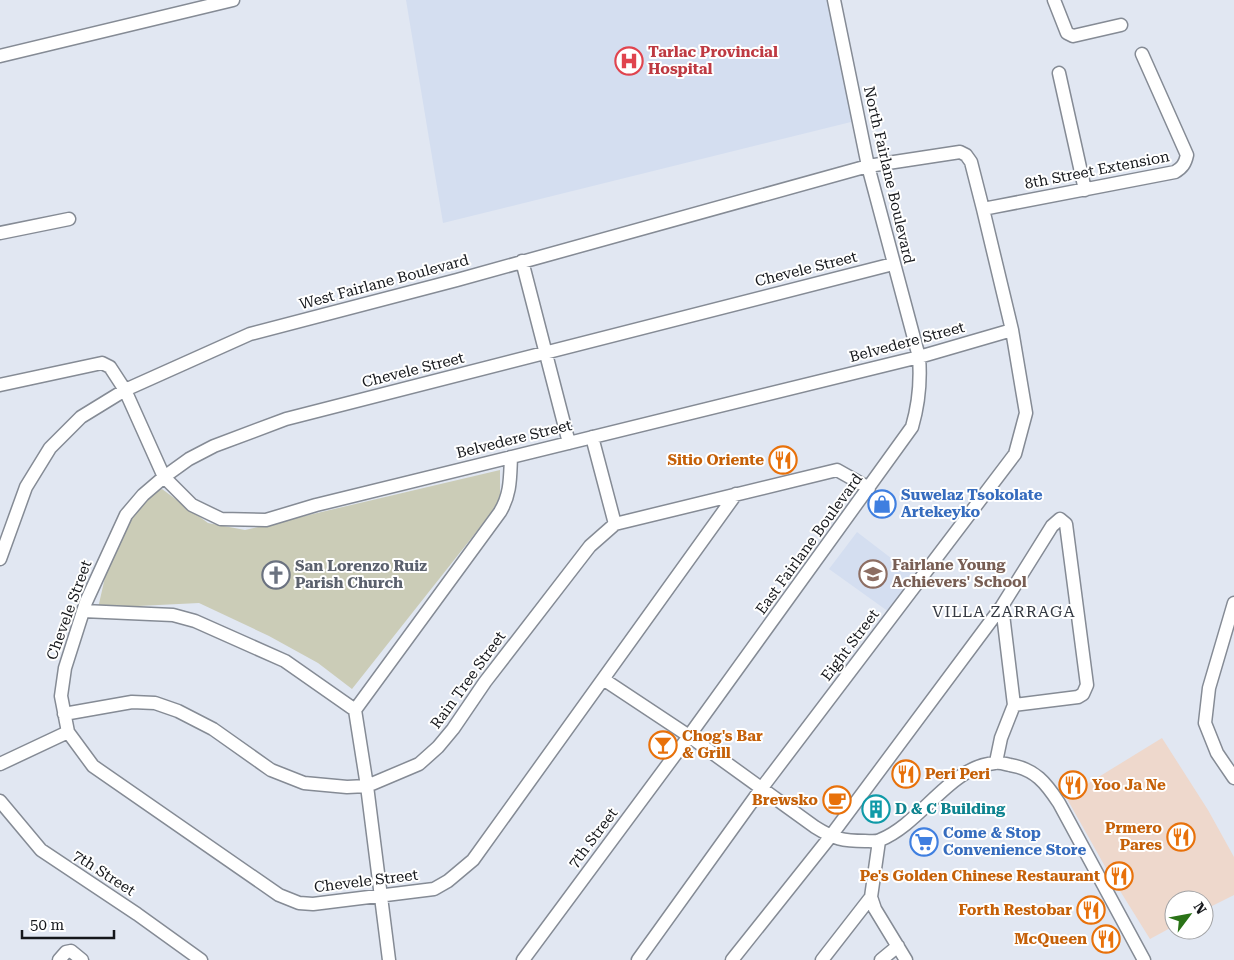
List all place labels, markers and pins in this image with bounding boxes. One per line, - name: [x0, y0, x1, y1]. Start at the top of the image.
- place label: Tarlac Provincial Hospital: [648, 43, 778, 78]
- hospital icon: Tarlac Provincial Hospital: [614, 46, 644, 76]
- restaurant icon: Sitio Oriente: [768, 445, 798, 475]
- place label: Sitio Oriente: [668, 451, 764, 469]
- place label: Suwelaz Tsokolate Artekeyko: [901, 486, 1043, 521]
- shop icon: Suwelaz Tsokolate Artekeyko: [867, 489, 897, 519]
- place label: Fairlane Young Achievers' School: [892, 556, 1027, 591]
- place label: San Lorenzo Ruiz Parish Church: [295, 557, 427, 592]
- school or university icon: Fairlane Young Achievers' School: [858, 559, 888, 589]
- church icon: San Lorenzo Ruiz Parish Church: [261, 560, 291, 590]
- place label: Chog's Bar & Grill: [682, 727, 763, 762]
- bar icon: Chog's Bar & Grill: [648, 730, 678, 760]
- restaurant icon: Peri Peri: [891, 759, 921, 789]
- place label: Peri Peri: [925, 765, 990, 783]
- restaurant icon: Yoo Ja Ne: [1058, 770, 1088, 800]
- place label: Yoo Ja Ne: [1092, 776, 1166, 794]
- cafe icon: Brewsko: [822, 785, 852, 815]
- place label: Brewsko: [752, 791, 818, 809]
- building icon: D & C Building: [861, 794, 891, 824]
- place label: D & C Building: [895, 800, 1006, 818]
- place label: Prmero Pares: [1105, 819, 1162, 854]
- restaurant icon: Prmero Pares: [1166, 822, 1196, 852]
- place label: Come & Stop Convenience Store: [943, 824, 1087, 859]
- supermarket icon: Come & Stop Convenience Store: [909, 827, 939, 857]
- restaurant icon: Pe's Golden Chinese Restaurant: [1104, 861, 1134, 891]
- place label: Pe's Golden Chinese Restaurant: [860, 867, 1100, 885]
- restaurant icon: Forth Restobar: [1076, 895, 1106, 925]
- place label: Forth Restobar: [958, 901, 1072, 919]
- restaurant icon: McQueen: [1091, 924, 1121, 954]
- place label: McQueen: [1014, 930, 1087, 948]

